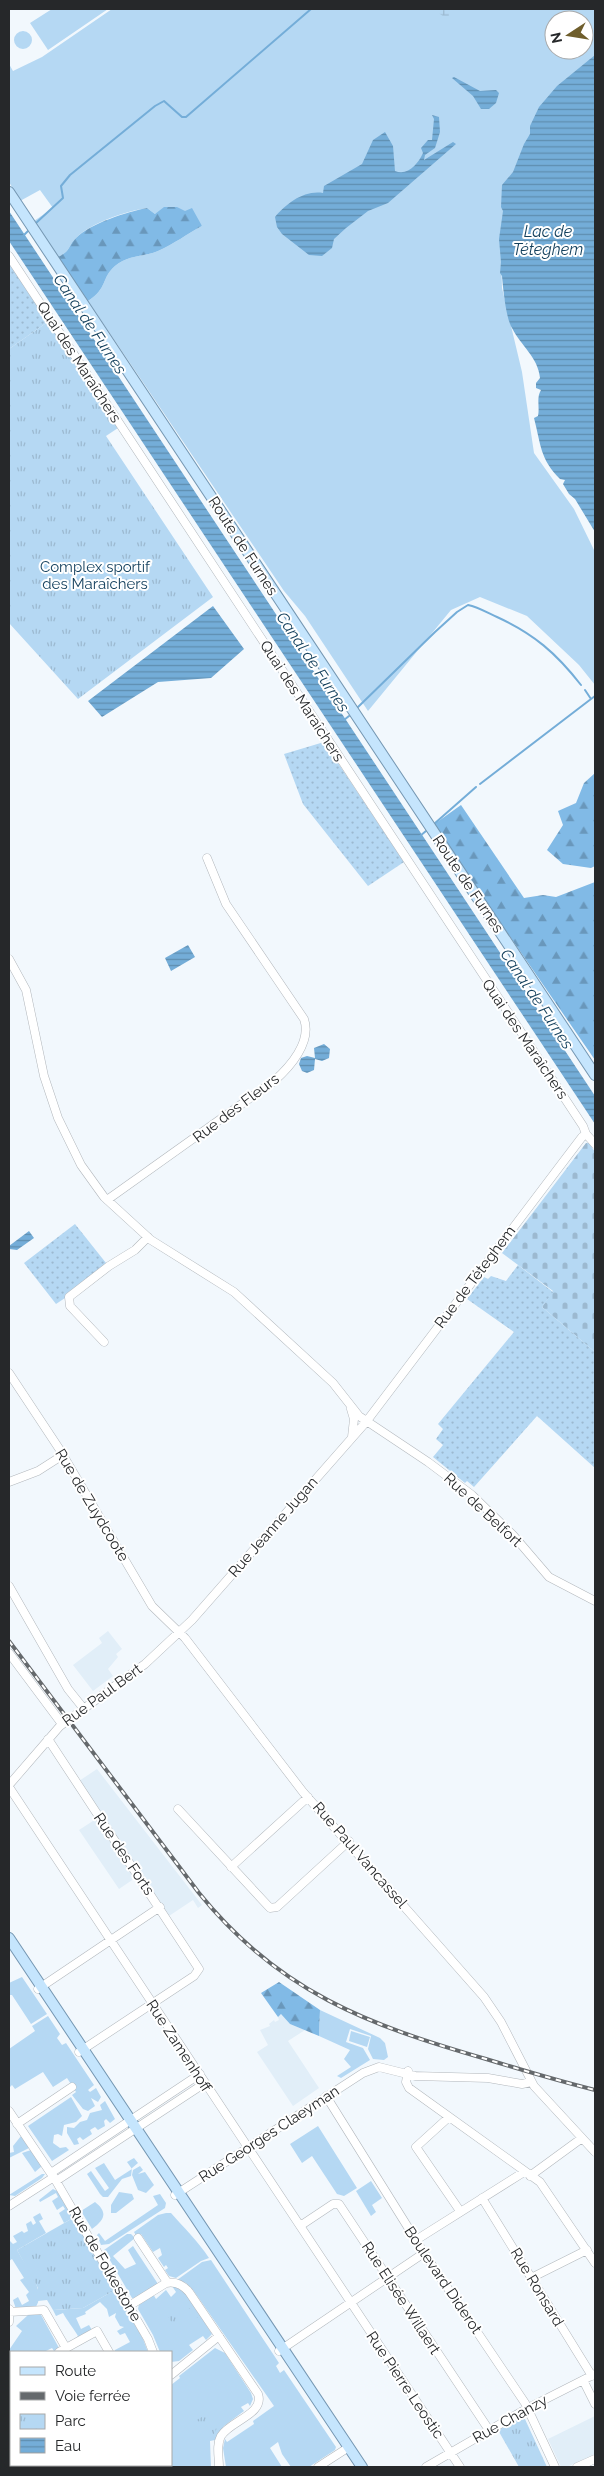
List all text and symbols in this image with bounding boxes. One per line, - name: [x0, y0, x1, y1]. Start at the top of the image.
- north arrow: [544, 10, 594, 60]
- text: N: [547, 31, 565, 45]
- water label: Lac de Téteghem: [513, 222, 583, 259]
- water label: Canal de Furnes: [49, 270, 131, 378]
- street label: Quai des Maraîchers: [33, 298, 125, 426]
- street label: Route de Furnes: [204, 493, 282, 599]
- park label: Complex sportif des Maraîchers: [40, 558, 151, 593]
- water label: Canal de Furnes: [272, 608, 354, 716]
- street label: Quai des Maraîchers: [256, 637, 348, 765]
- street label: Route de Furnes: [429, 832, 507, 936]
- water label: Canal de Furnes: [496, 945, 578, 1053]
- street label: Quai des Maraîchers: [478, 976, 572, 1102]
- street label: Rue des Fleurs: [189, 1070, 283, 1146]
- street label: Rue de Téteghem: [431, 1222, 519, 1332]
- street label: Rue de Zuydcoote: [51, 1445, 133, 1565]
- street label: Rue de Belfort: [440, 1469, 526, 1551]
- street label: Rue Jeanne Jugan: [225, 1473, 321, 1581]
- street label: Rue Paul Bert: [59, 1660, 145, 1730]
- street label: Rue Paul Vancassel: [309, 1798, 412, 1912]
- street label: Rue des Forts: [90, 1809, 158, 1899]
- street label: Rue Zamenhoff: [142, 1996, 216, 2096]
- street label: Rue Georges Claeyman: [195, 2082, 343, 2186]
- street label: Rue de Folkestone: [65, 2203, 145, 2325]
- street label: Boulevard Diderot: [400, 2223, 486, 2337]
- street label: Rue Elisée Willaert: [358, 2238, 444, 2358]
- street label: Rue Ronsard: [507, 2245, 567, 2329]
- street label: Rue Pierre Leostic: [362, 2328, 448, 2442]
- legend: [10, 2351, 172, 2466]
- text: Route: [55, 2362, 96, 2380]
- text: Voie ferrée: [55, 2387, 131, 2405]
- street label: Rue Chanzy: [469, 2391, 551, 2447]
- text: Parc: [55, 2412, 86, 2430]
- text: Eau: [55, 2437, 81, 2455]

